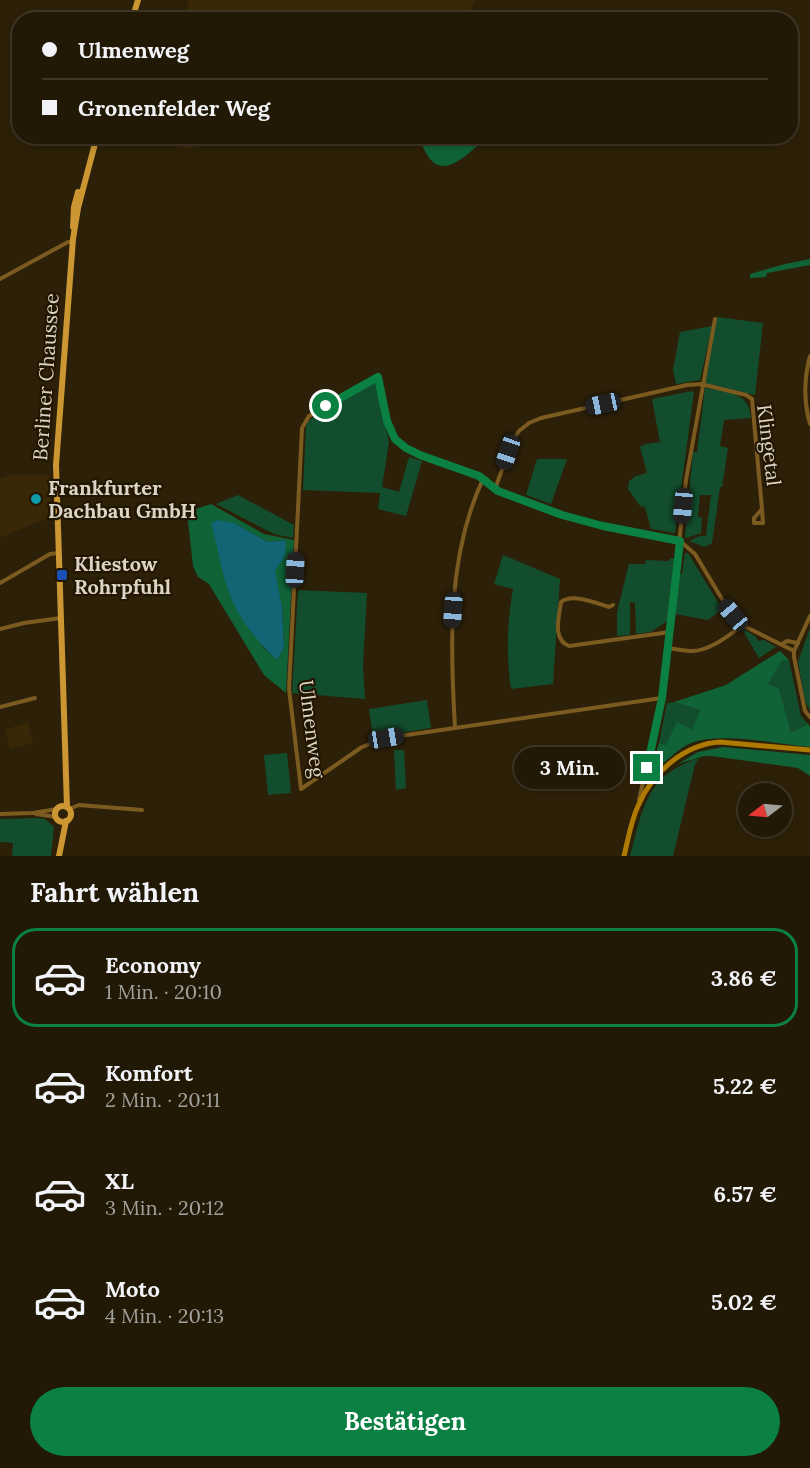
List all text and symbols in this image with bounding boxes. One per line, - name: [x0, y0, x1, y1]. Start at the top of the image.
- text: Ulmenweg: [78, 36, 189, 64]
- text: Gronenfelder Weg: [78, 94, 270, 122]
- street label: Berliner Chaussee: [27, 292, 64, 462]
- car: [584, 391, 622, 417]
- route start: [312, 392, 339, 419]
- street label: Klingetal: [752, 403, 787, 487]
- car: [494, 432, 522, 472]
- place label: Frankfurter Dachbau GmbH: [48, 475, 196, 523]
- car: [672, 487, 694, 525]
- marker: Frankfurter Dachbau GmbH: [29, 492, 43, 506]
- place label: Kliestow Rohrpfuhl: [74, 551, 171, 599]
- car: [285, 552, 305, 588]
- marker: Kliestow Rohrpfuhl: [55, 568, 69, 582]
- car: [443, 591, 463, 629]
- car: [715, 595, 751, 635]
- street label: Ulmenweg: [294, 678, 331, 780]
- car: [367, 726, 405, 750]
- callout: 3 Min.: [515, 747, 626, 789]
- route end: [633, 754, 660, 781]
- text: 3 Min.: [540, 755, 599, 780]
- north arrow: [738, 783, 792, 837]
- map controls: [738, 783, 792, 837]
- text: Fahrt wählen: [30, 875, 199, 909]
- icon: car: [33, 951, 87, 1005]
- text: Economy: [105, 951, 201, 979]
- text: 3.86 €: [711, 964, 777, 992]
- text: 1 Min. · 20:10: [105, 979, 222, 1004]
- icon: car: [33, 1059, 87, 1113]
- text: Komfort: [105, 1059, 193, 1087]
- text: 5.22 €: [713, 1072, 777, 1100]
- text: 2 Min. · 20:11: [105, 1087, 220, 1112]
- icon: car: [33, 1167, 87, 1221]
- text: XL: [105, 1167, 134, 1195]
- text: 6.57 €: [713, 1180, 777, 1208]
- text: 3 Min. · 20:12: [105, 1195, 224, 1220]
- icon: car: [33, 1275, 87, 1329]
- text: Moto: [105, 1275, 160, 1303]
- text: 5.02 €: [711, 1288, 777, 1316]
- text: 4 Min. · 20:13: [105, 1303, 224, 1328]
- button: Bestätigen: [30, 1387, 780, 1456]

